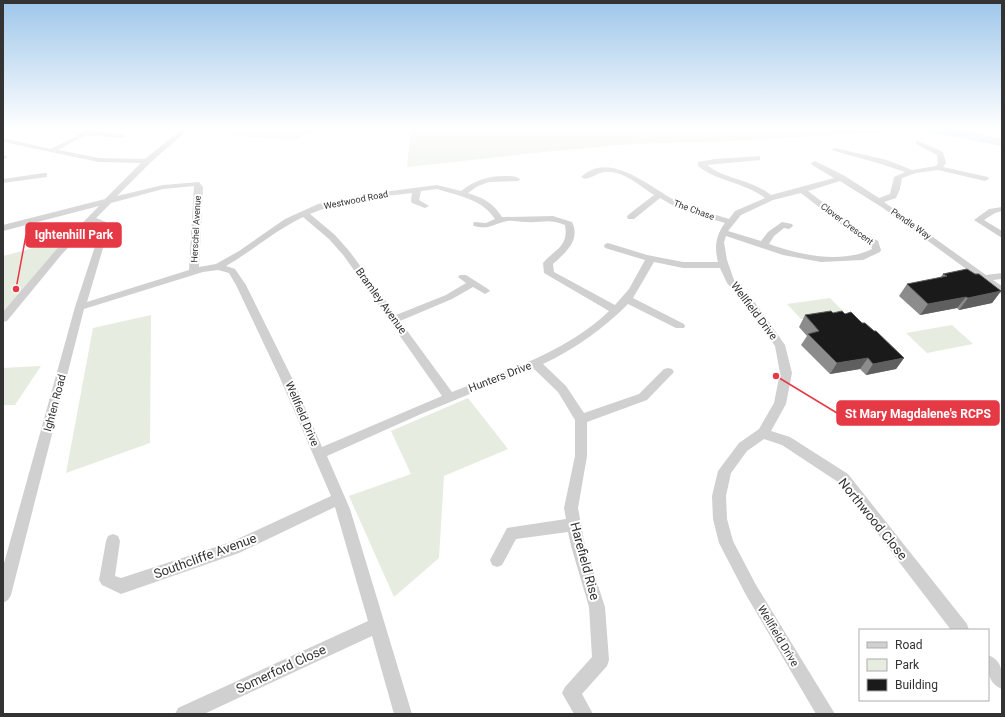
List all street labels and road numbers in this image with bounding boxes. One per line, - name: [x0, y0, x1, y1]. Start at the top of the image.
- street label: Westwood Road: [323, 189, 389, 211]
- street label: Herschel Avenue: [189, 195, 203, 263]
- street label: The Chase: [672, 198, 716, 222]
- street label: Clover Crescent: [819, 201, 875, 247]
- street label: Pendle Way: [889, 207, 934, 242]
- street label: Bramley Avenue: [353, 265, 409, 337]
- street label: Wellfield Drive: [728, 280, 780, 343]
- street label: Hunters Drive: [467, 359, 533, 395]
- street label: Ighten Road: [41, 373, 69, 433]
- street label: Wellfield Drive: [283, 380, 322, 448]
- street label: Northwood Close: [836, 475, 911, 563]
- street label: Harefield Rise: [567, 520, 603, 602]
- street label: Southcliffe Avenue: [152, 530, 259, 582]
- street label: Wellfield Drive: [755, 603, 801, 669]
- street label: Somerford Close: [234, 642, 328, 696]

